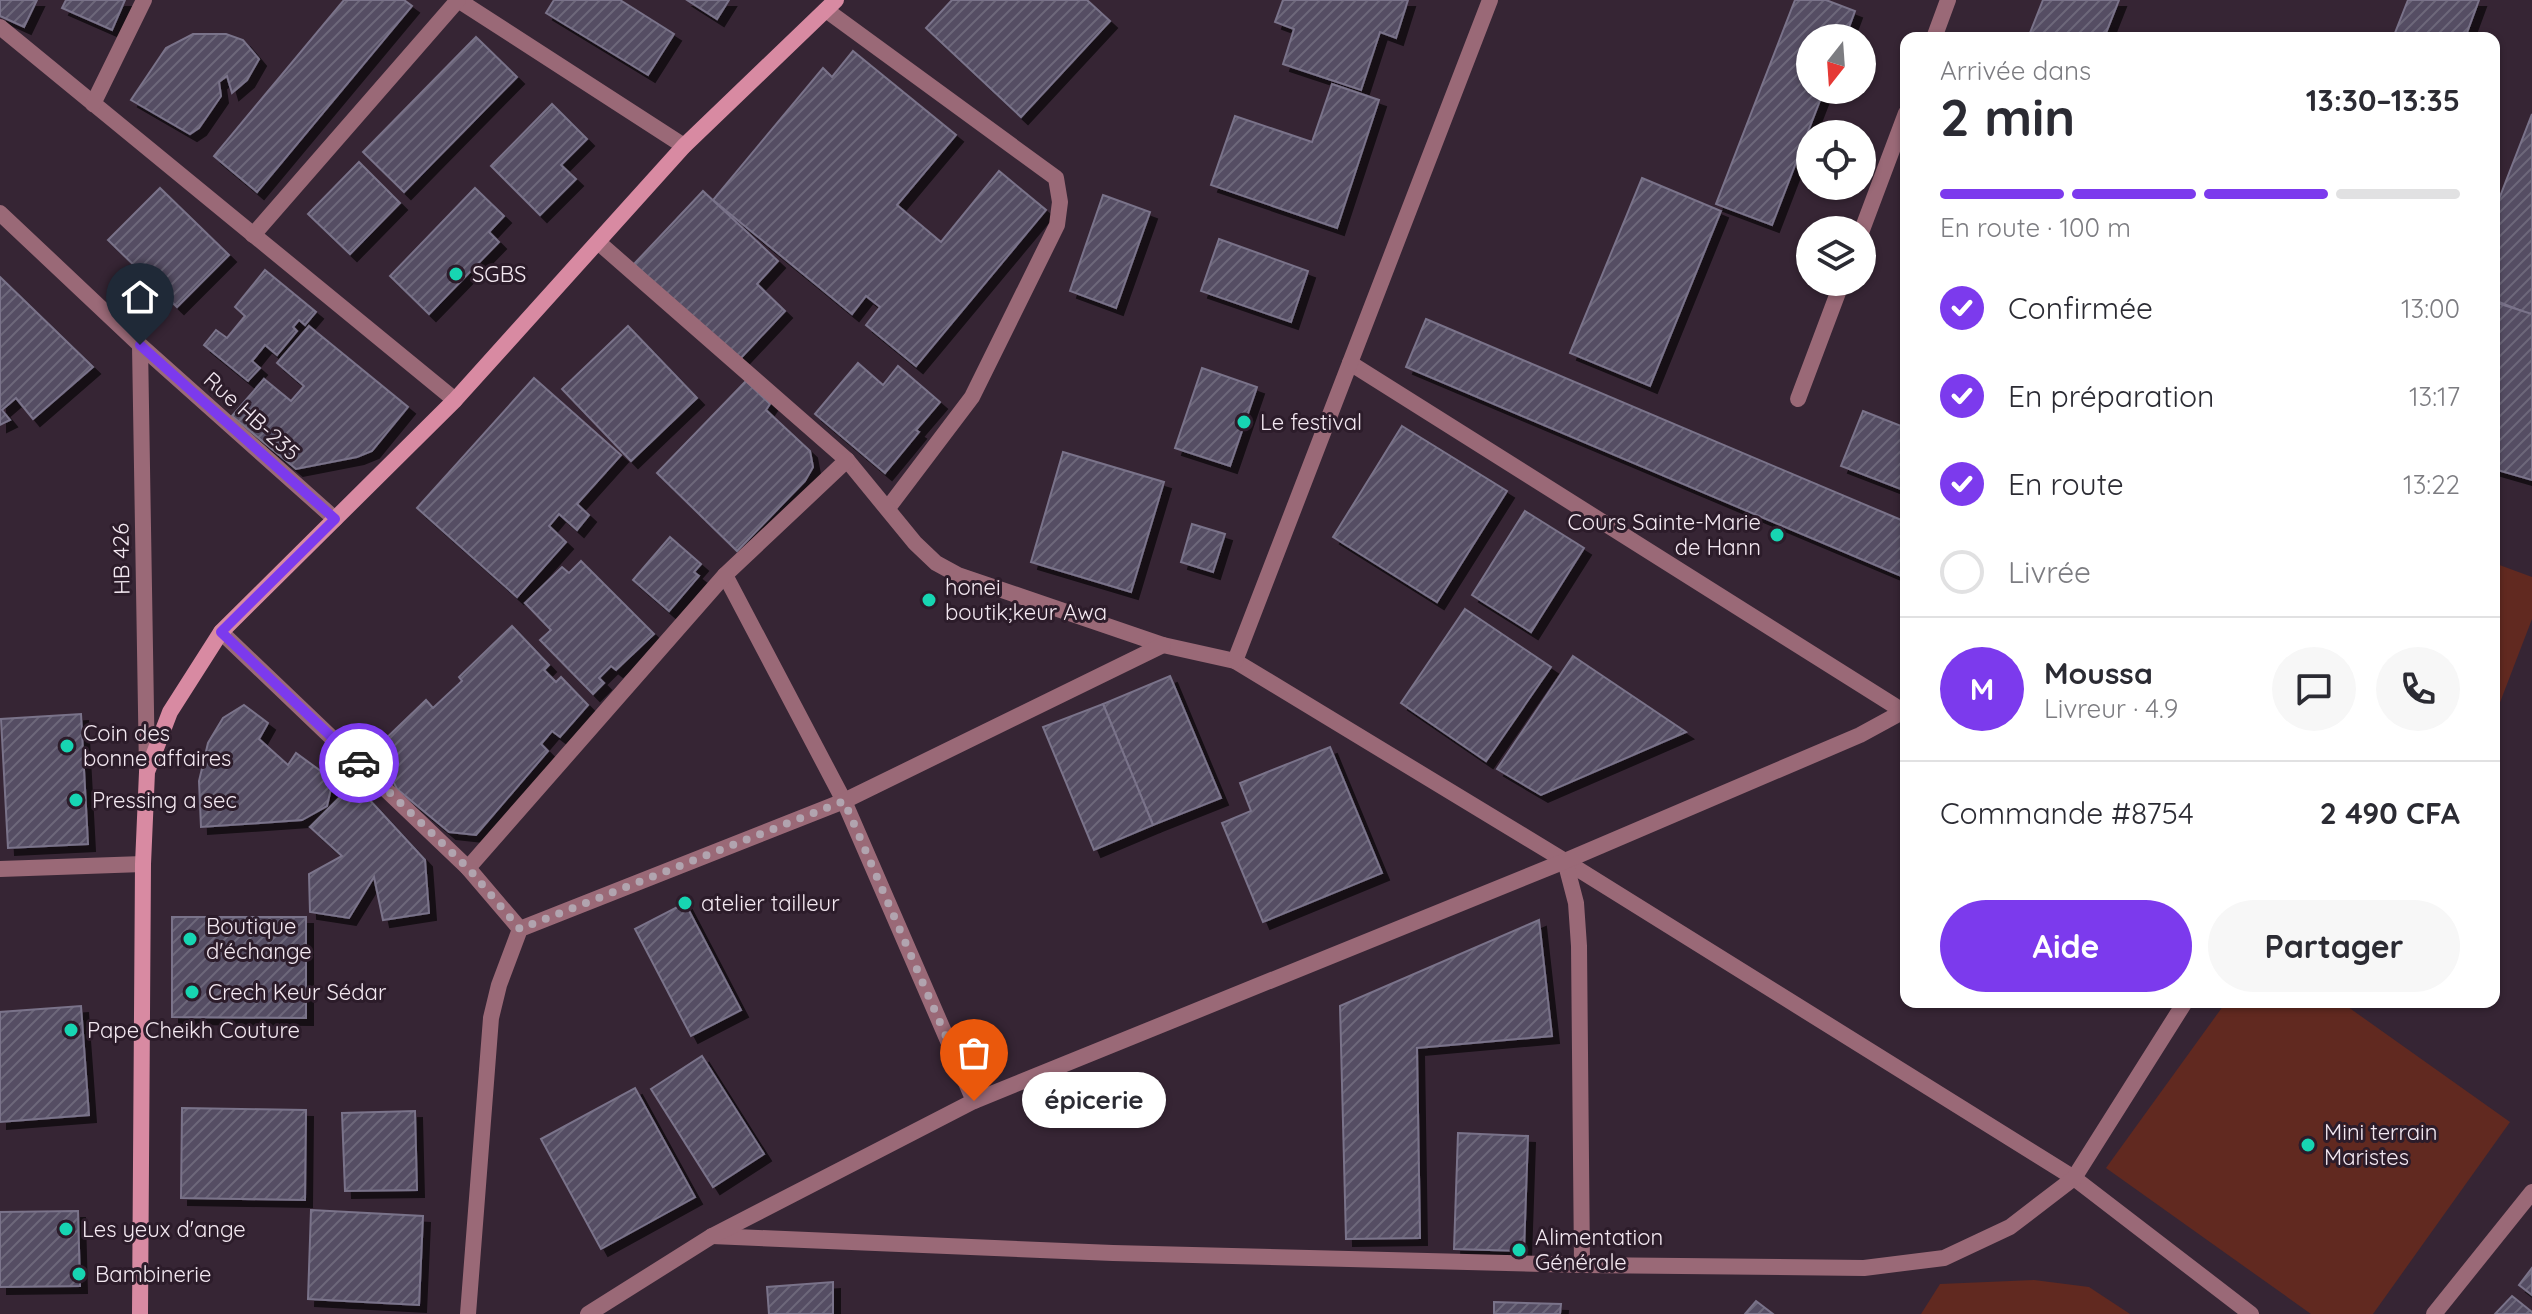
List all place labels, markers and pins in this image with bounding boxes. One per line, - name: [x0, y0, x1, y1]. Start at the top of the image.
- place label: SGBS: [472, 260, 526, 288]
- pin: [106, 263, 174, 345]
- marker: SGBS: [447, 265, 465, 283]
- place label: Le festival: [1260, 408, 1362, 436]
- marker: Le festival: [1235, 413, 1253, 431]
- place label: Cours Sainte-Marie de Hann: [1567, 508, 1761, 561]
- marker: Cours Sainte-Marie de Hann: [1768, 526, 1786, 544]
- place label: honei boutik;keur Awa: [945, 573, 1107, 626]
- marker: honei boutik;keur Awa: [920, 591, 938, 609]
- place label: Coin des bonne affaires: [83, 719, 231, 772]
- marker: Coin des bonne affaires: [58, 737, 76, 755]
- place label: Pressing a sec: [92, 786, 237, 814]
- marker: Pressing a sec: [67, 791, 85, 809]
- place label: atelier tailleur: [701, 889, 840, 917]
- marker: atelier tailleur: [676, 894, 694, 912]
- place label: Boutique d'échange: [206, 912, 312, 965]
- marker: Boutique d'échange: [181, 930, 199, 948]
- place label: Crech Keur Sédar: [208, 978, 387, 1006]
- marker: Crech Keur Sédar: [183, 983, 201, 1001]
- place label: Pape Cheikh Couture: [87, 1016, 300, 1044]
- pin: [940, 1019, 1008, 1101]
- marker: Pape Cheikh Couture: [62, 1021, 80, 1039]
- callout: épicerie: [1022, 1073, 1166, 1129]
- place label: Mini terrain Maristes: [2324, 1118, 2438, 1171]
- marker: Mini terrain Maristes: [2299, 1136, 2317, 1154]
- place label: Les yeux d'ange: [82, 1215, 246, 1243]
- marker: Les yeux d'ange: [57, 1220, 75, 1238]
- place label: Alimentation Générale: [1535, 1223, 1663, 1276]
- marker: Alimentation Générale: [1510, 1241, 1528, 1259]
- place label: Bambinerie: [95, 1260, 212, 1288]
- marker: Bambinerie: [70, 1265, 88, 1283]

